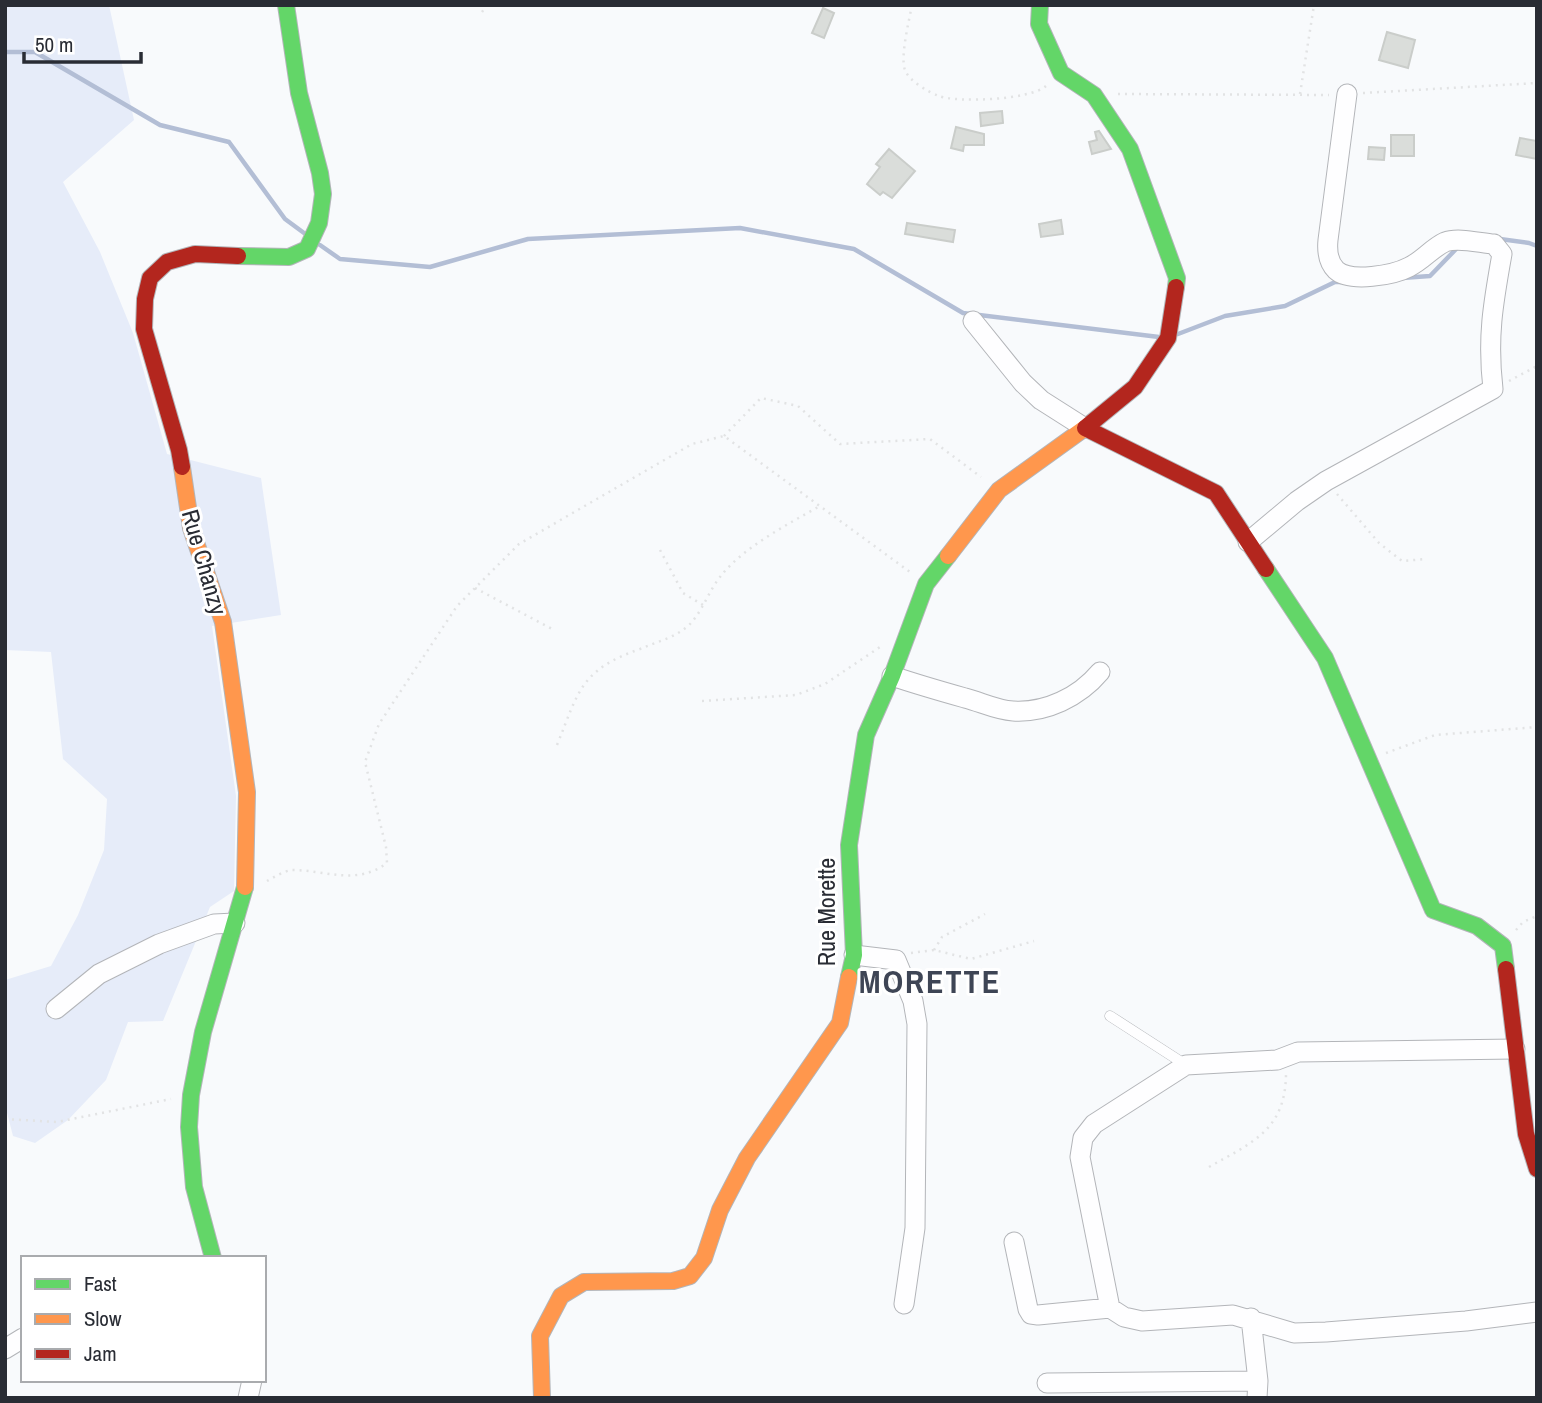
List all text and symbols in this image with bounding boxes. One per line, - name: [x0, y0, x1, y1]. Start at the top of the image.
- scale bar: [24, 21, 142, 65]
- text: 50 m: [35, 30, 73, 59]
- street label: Rue Chanzy: [175, 506, 235, 619]
- street label: Rue Morette: [810, 858, 842, 966]
- district label: MORETTE: [859, 960, 1001, 1003]
- legend: [21, 1256, 266, 1382]
- text: Fast: [84, 1269, 117, 1298]
- text: Slow: [84, 1304, 122, 1333]
- text: Jam: [84, 1339, 117, 1368]

